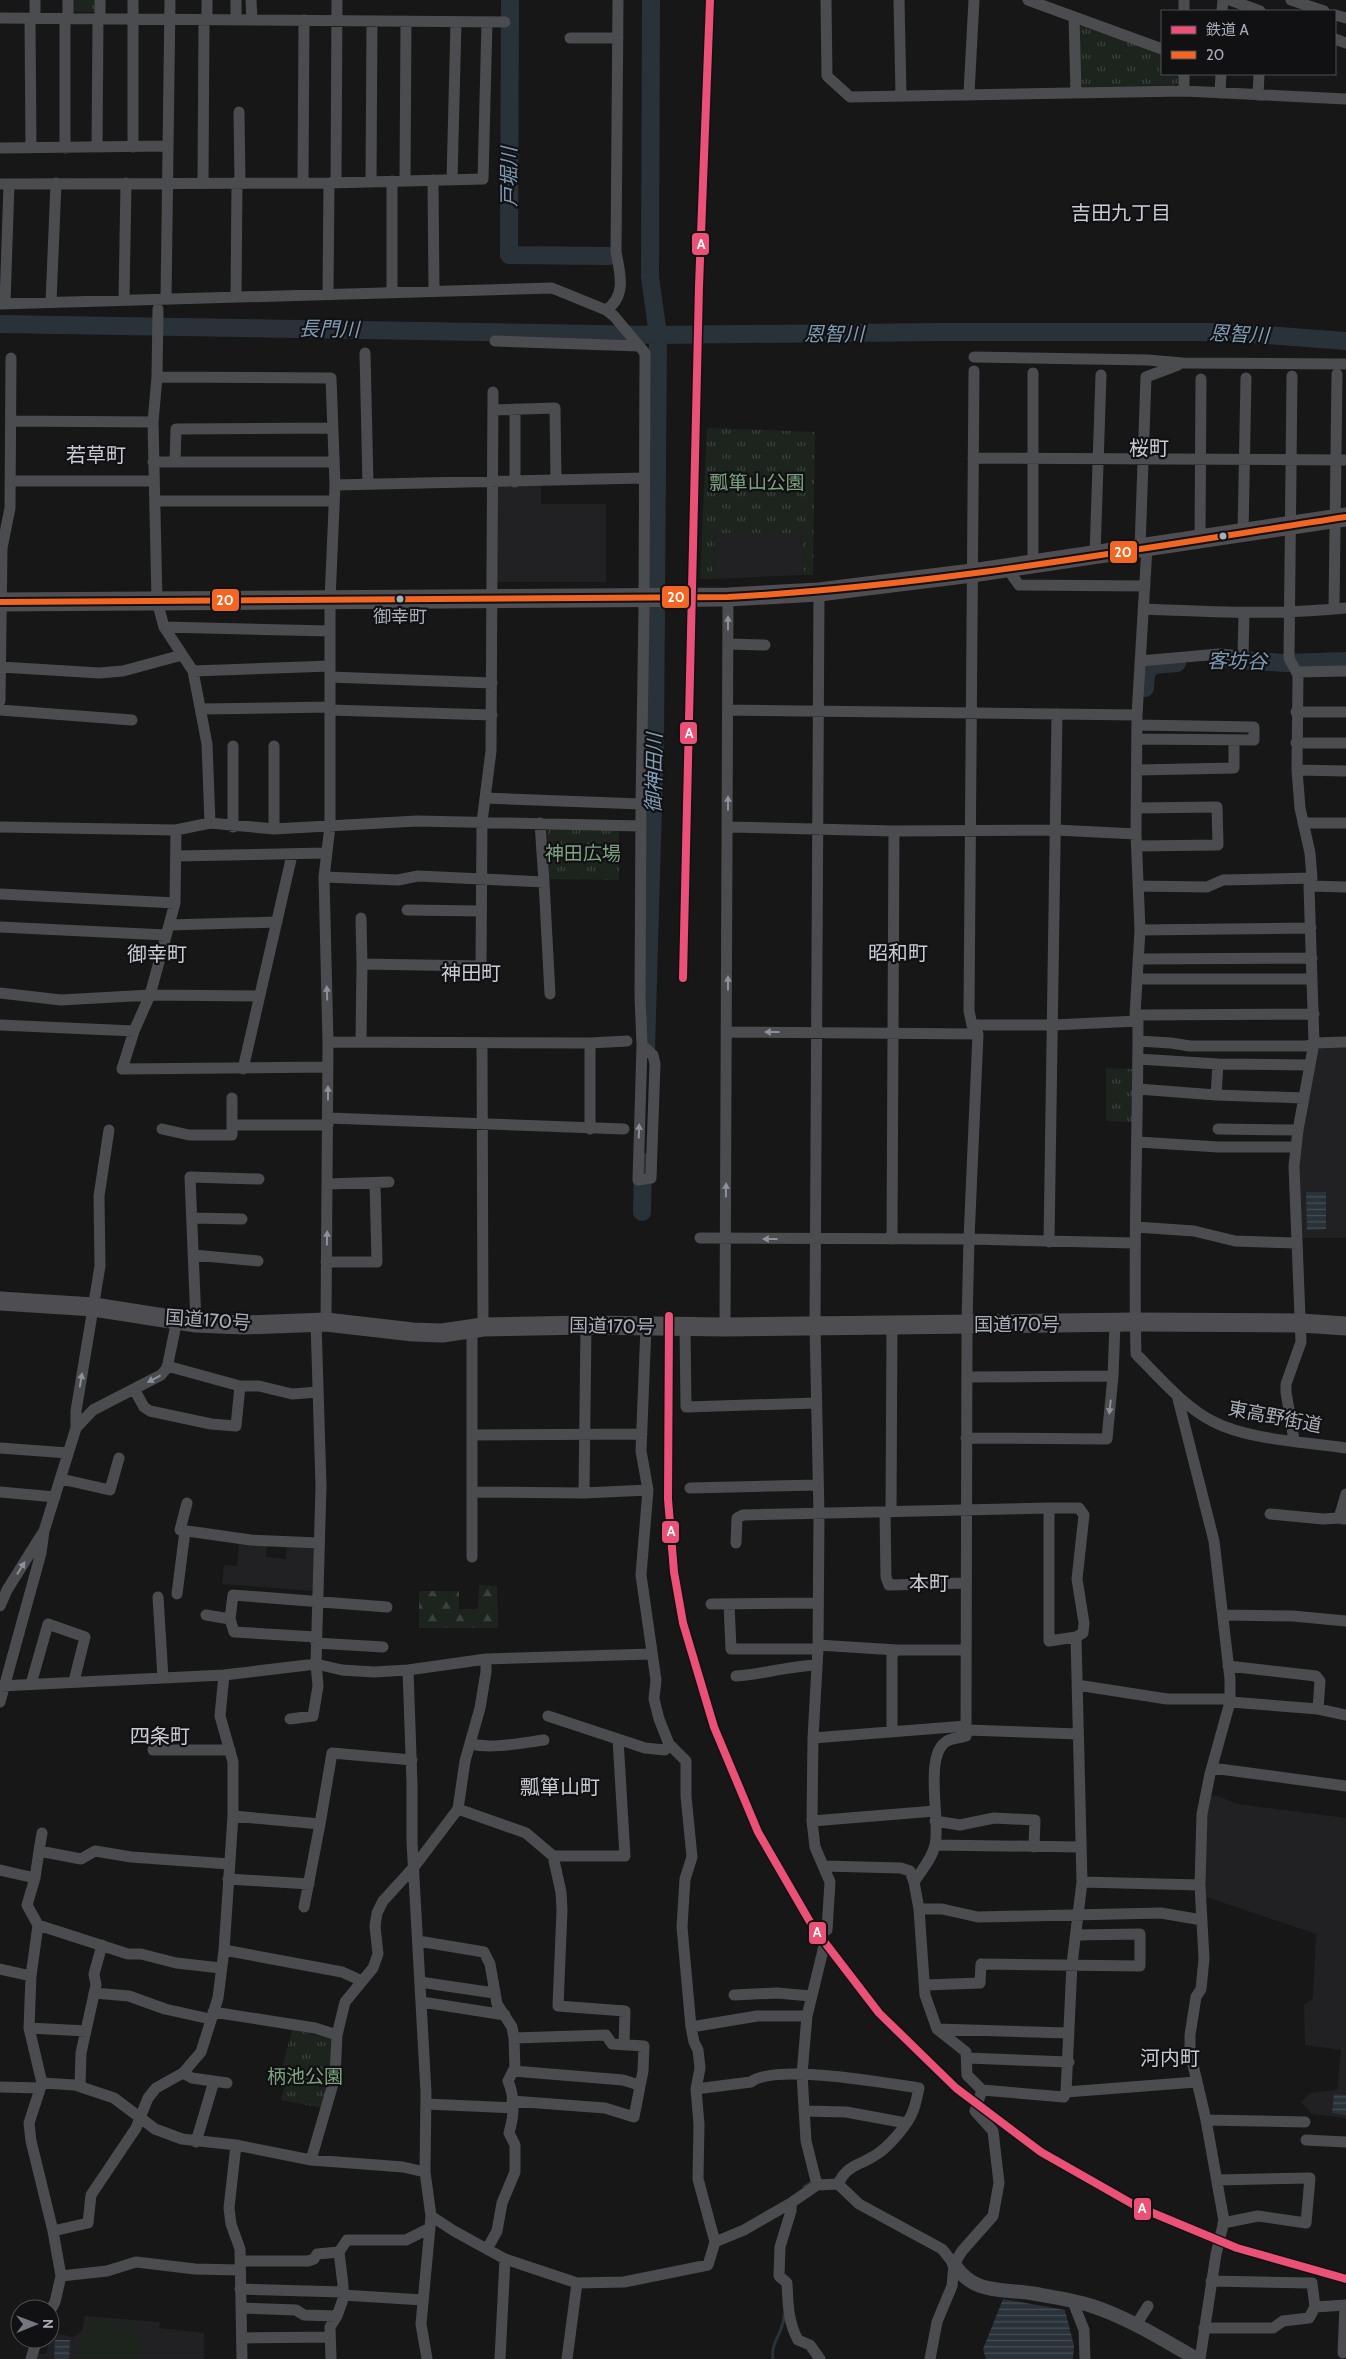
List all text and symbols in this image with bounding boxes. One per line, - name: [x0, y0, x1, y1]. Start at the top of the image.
- legend: [1161, 10, 1336, 75]
- text: 鉄道 A: [1206, 21, 1249, 39]
- text: 20: [1206, 46, 1224, 64]
- water label: 戸堀川: [497, 145, 521, 207]
- district label: 吉田九丁目: [1071, 201, 1171, 225]
- line badge: A: [691, 232, 710, 256]
- text: A: [697, 235, 706, 253]
- water label: 長門川: [299, 316, 361, 342]
- water label: 恩智川: [1208, 320, 1272, 348]
- water label: 恩智川: [804, 322, 866, 346]
- district label: 桜町: [1129, 436, 1169, 460]
- district label: 若草町: [66, 443, 126, 467]
- park label: 瓢箪山公園: [709, 471, 805, 494]
- unlabelled marker: [1218, 531, 1228, 541]
- line badge: 20: [1109, 540, 1138, 564]
- text: 20: [1114, 543, 1132, 561]
- line badge: 20: [661, 585, 690, 609]
- line badge: 20: [211, 588, 240, 612]
- text: 20: [667, 588, 685, 606]
- text: 20: [216, 591, 234, 609]
- marker: 御幸町: [395, 594, 405, 604]
- place label: 御幸町: [373, 606, 427, 628]
- one-way arrow: [724, 615, 732, 631]
- water label: 客坊谷: [1207, 648, 1269, 674]
- line badge: A: [679, 721, 698, 745]
- text: A: [685, 724, 694, 742]
- water label: 御神田川: [641, 731, 667, 813]
- one-way arrow: [724, 795, 732, 811]
- park label: 神田広場: [545, 842, 621, 865]
- district label: 昭和町: [868, 941, 928, 965]
- district label: 御幸町: [127, 942, 187, 966]
- district label: 神田町: [441, 961, 501, 985]
- one-way arrow: [724, 975, 732, 991]
- one-way arrow: [323, 985, 331, 1001]
- one-way arrow: [764, 1028, 780, 1036]
- one-way arrow: [324, 1085, 332, 1101]
- one-way arrow: [635, 1123, 643, 1139]
- one-way arrow: [722, 1182, 730, 1198]
- one-way arrow: [323, 1230, 331, 1246]
- one-way arrow: [762, 1235, 778, 1243]
- street label: 国道170号: [164, 1306, 252, 1334]
- street label: 国道170号: [974, 1313, 1060, 1336]
- street label: 国道170号: [569, 1314, 655, 1338]
- one-way arrow: [78, 1371, 86, 1387]
- one-way arrow: [147, 1375, 161, 1383]
- street label: 東高野街道: [1226, 1397, 1324, 1437]
- one-way arrow: [1106, 1400, 1114, 1416]
- line badge: A: [661, 1520, 680, 1544]
- text: A: [667, 1522, 676, 1540]
- one-way arrow: [16, 1561, 25, 1574]
- district label: 本町: [909, 1571, 949, 1595]
- district label: 四条町: [130, 1724, 190, 1748]
- district label: 瓢箪山町: [520, 1775, 600, 1799]
- line badge: A: [808, 1921, 827, 1945]
- text: A: [813, 1923, 822, 1941]
- district label: 河内町: [1140, 2046, 1200, 2070]
- park label: 柄池公園: [267, 2065, 343, 2088]
- line badge: A: [1133, 2197, 1152, 2221]
- text: A: [1138, 2199, 1147, 2217]
- north arrow: [10, 2299, 60, 2349]
- text: N: [39, 2319, 57, 2329]

